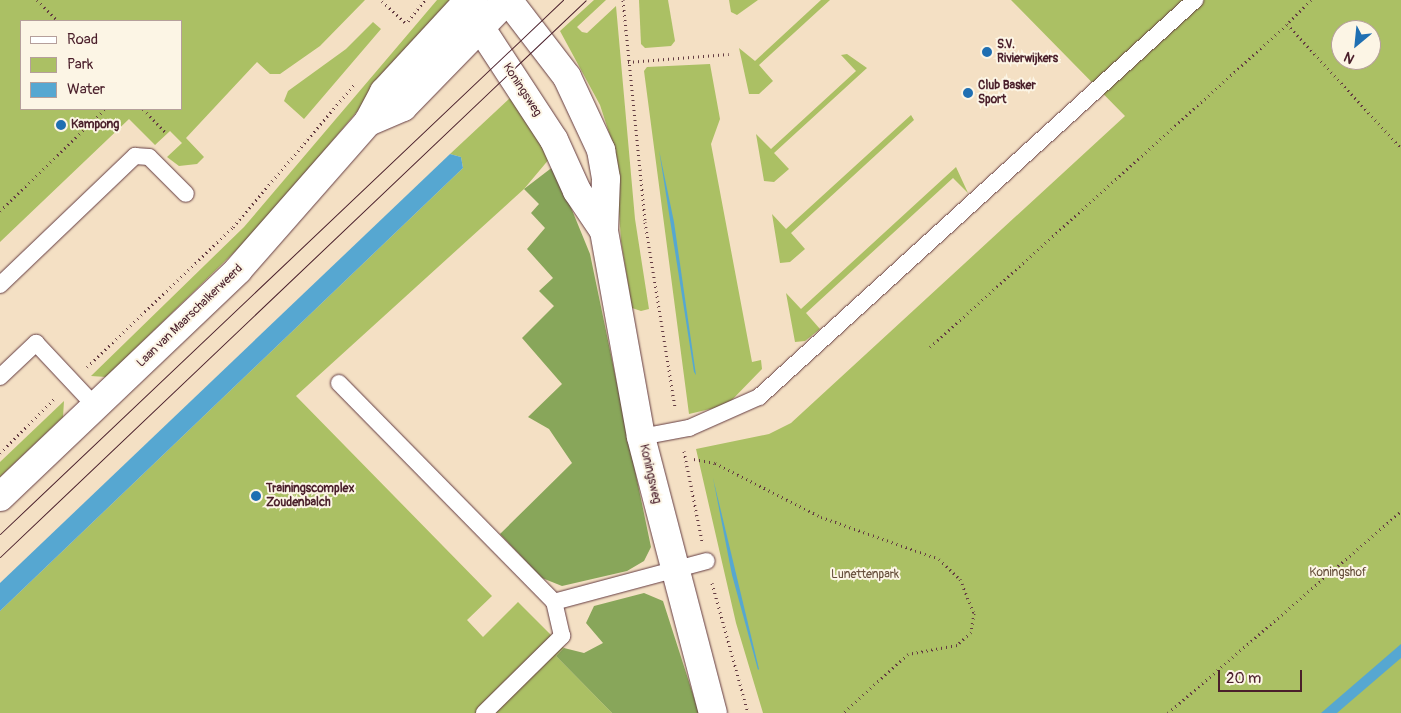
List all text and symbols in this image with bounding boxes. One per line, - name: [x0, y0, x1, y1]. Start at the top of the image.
- legend: [20, 20, 182, 110]
- north arrow: [1331, 20, 1381, 70]
- text: Road: [67, 30, 98, 49]
- place label: S.V. Rivierwijkers: [997, 38, 1058, 66]
- marker: S.V. Rivierwijkers: [981, 46, 993, 58]
- text: N: [1341, 48, 1357, 68]
- text: Park: [67, 55, 93, 74]
- street label: Koningsweg: [499, 61, 545, 119]
- place label: Club Basker Sport: [978, 79, 1036, 107]
- text: Water: [67, 80, 105, 99]
- marker: Club Basker Sport: [962, 87, 974, 99]
- place label: Kampong: [71, 118, 119, 132]
- marker: Kampong: [55, 119, 67, 131]
- street label: Laan van Maarschalkerweerd: [134, 262, 246, 370]
- street label: Koningsweg: [636, 443, 664, 505]
- place label: Trainingscomplex Zoudenbalch: [266, 482, 354, 510]
- marker: Trainingscomplex Zoudenbalch: [250, 490, 262, 502]
- park label: Koningshof: [1309, 566, 1367, 580]
- park label: Lunettenpark: [831, 568, 899, 582]
- scale bar: [1221, 660, 1305, 692]
- text: 20 m: [1226, 669, 1261, 688]

